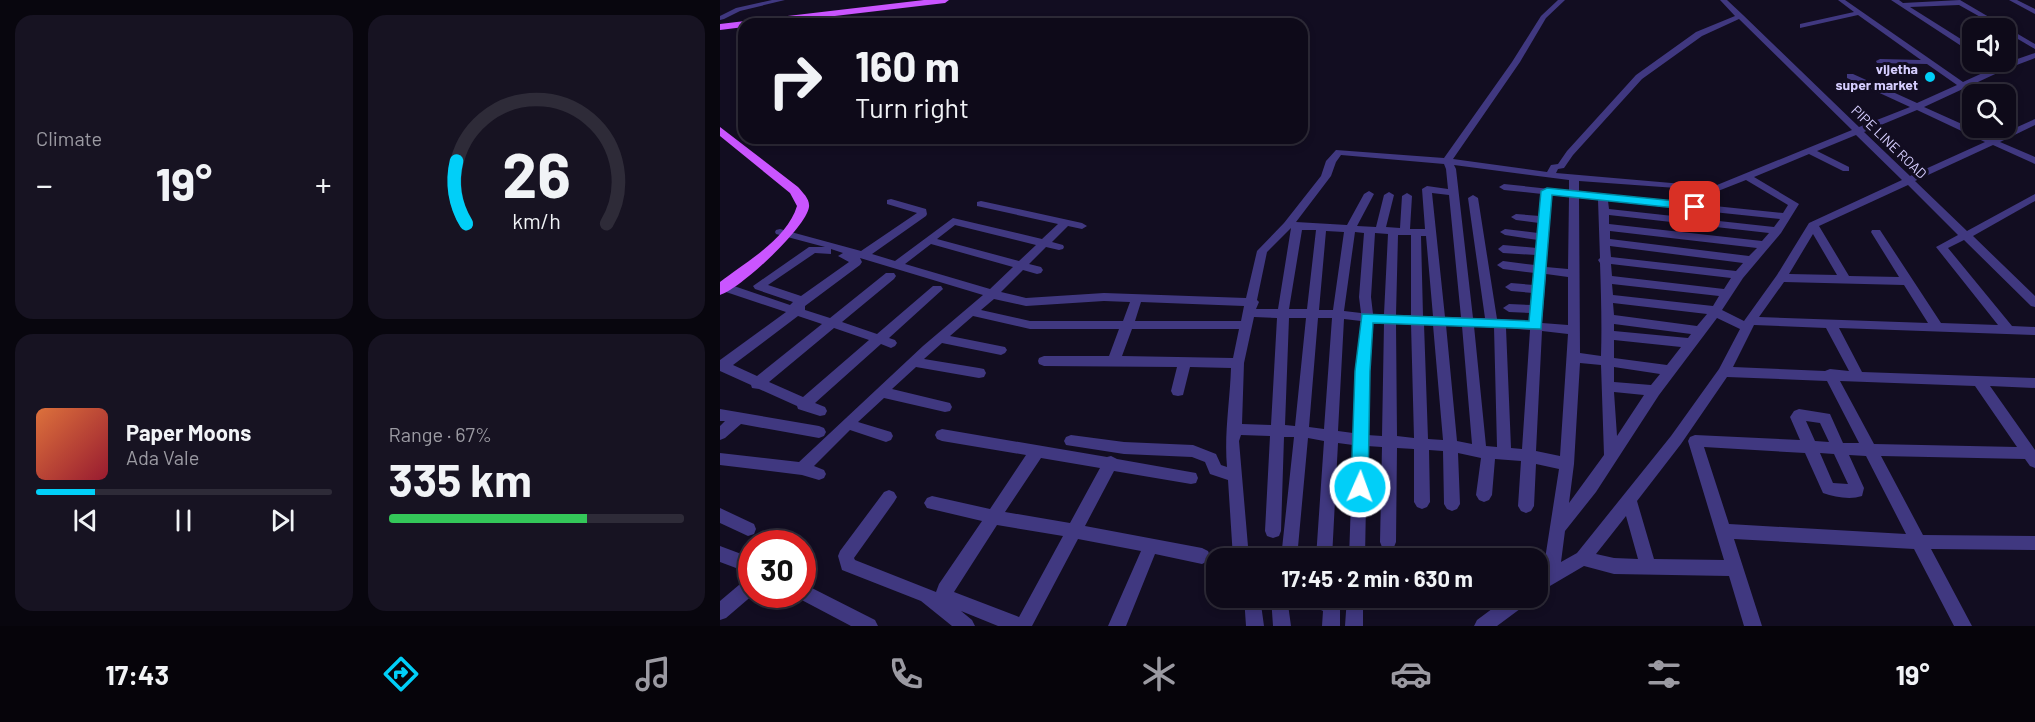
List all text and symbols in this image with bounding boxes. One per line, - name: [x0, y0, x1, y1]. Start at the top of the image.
- map controls: [1962, 18, 2016, 138]
- button: sound: [1962, 18, 2016, 72]
- text: 160 m: [855, 40, 960, 90]
- icon: right: [756, 42, 834, 120]
- place label: vijetha super market: [1836, 60, 1918, 93]
- marker: vijetha super market: [1923, 70, 1937, 84]
- button: search: [1962, 84, 2016, 138]
- text: Turn right: [855, 91, 969, 123]
- street label: PIPE LINE ROAD: [1848, 101, 1930, 182]
- text: Climate: [36, 126, 102, 150]
- text: 26: [502, 136, 570, 210]
- text: 19°: [155, 156, 212, 210]
- text: −: [36, 164, 53, 204]
- text: +: [315, 164, 332, 204]
- pin: [1669, 181, 1720, 232]
- icon: arrive: [1678, 190, 1711, 223]
- text: km/h: [512, 208, 561, 233]
- text: Paper Moons: [126, 419, 251, 445]
- text: Range · 67%: [389, 422, 492, 446]
- text: Ada Vale: [126, 445, 199, 469]
- text: 335 km: [389, 452, 532, 506]
- position arrow: [1328, 455, 1392, 519]
- icon: previous: [69, 504, 102, 537]
- icon: pause: [167, 504, 200, 537]
- icon: next: [266, 504, 299, 537]
- speed limit sign: 30: [738, 530, 816, 608]
- text: 17:45 · 2 min · 630 m: [1281, 565, 1473, 591]
- icon: directions: [380, 653, 422, 695]
- icon: music: [632, 653, 674, 695]
- icon: phone: [885, 653, 927, 695]
- icon: climate: [1138, 653, 1180, 695]
- icon: car: [1390, 653, 1432, 695]
- icon: filters: [1643, 653, 1685, 695]
- text: 17:43: [105, 658, 169, 690]
- text: 19°: [1896, 658, 1930, 690]

